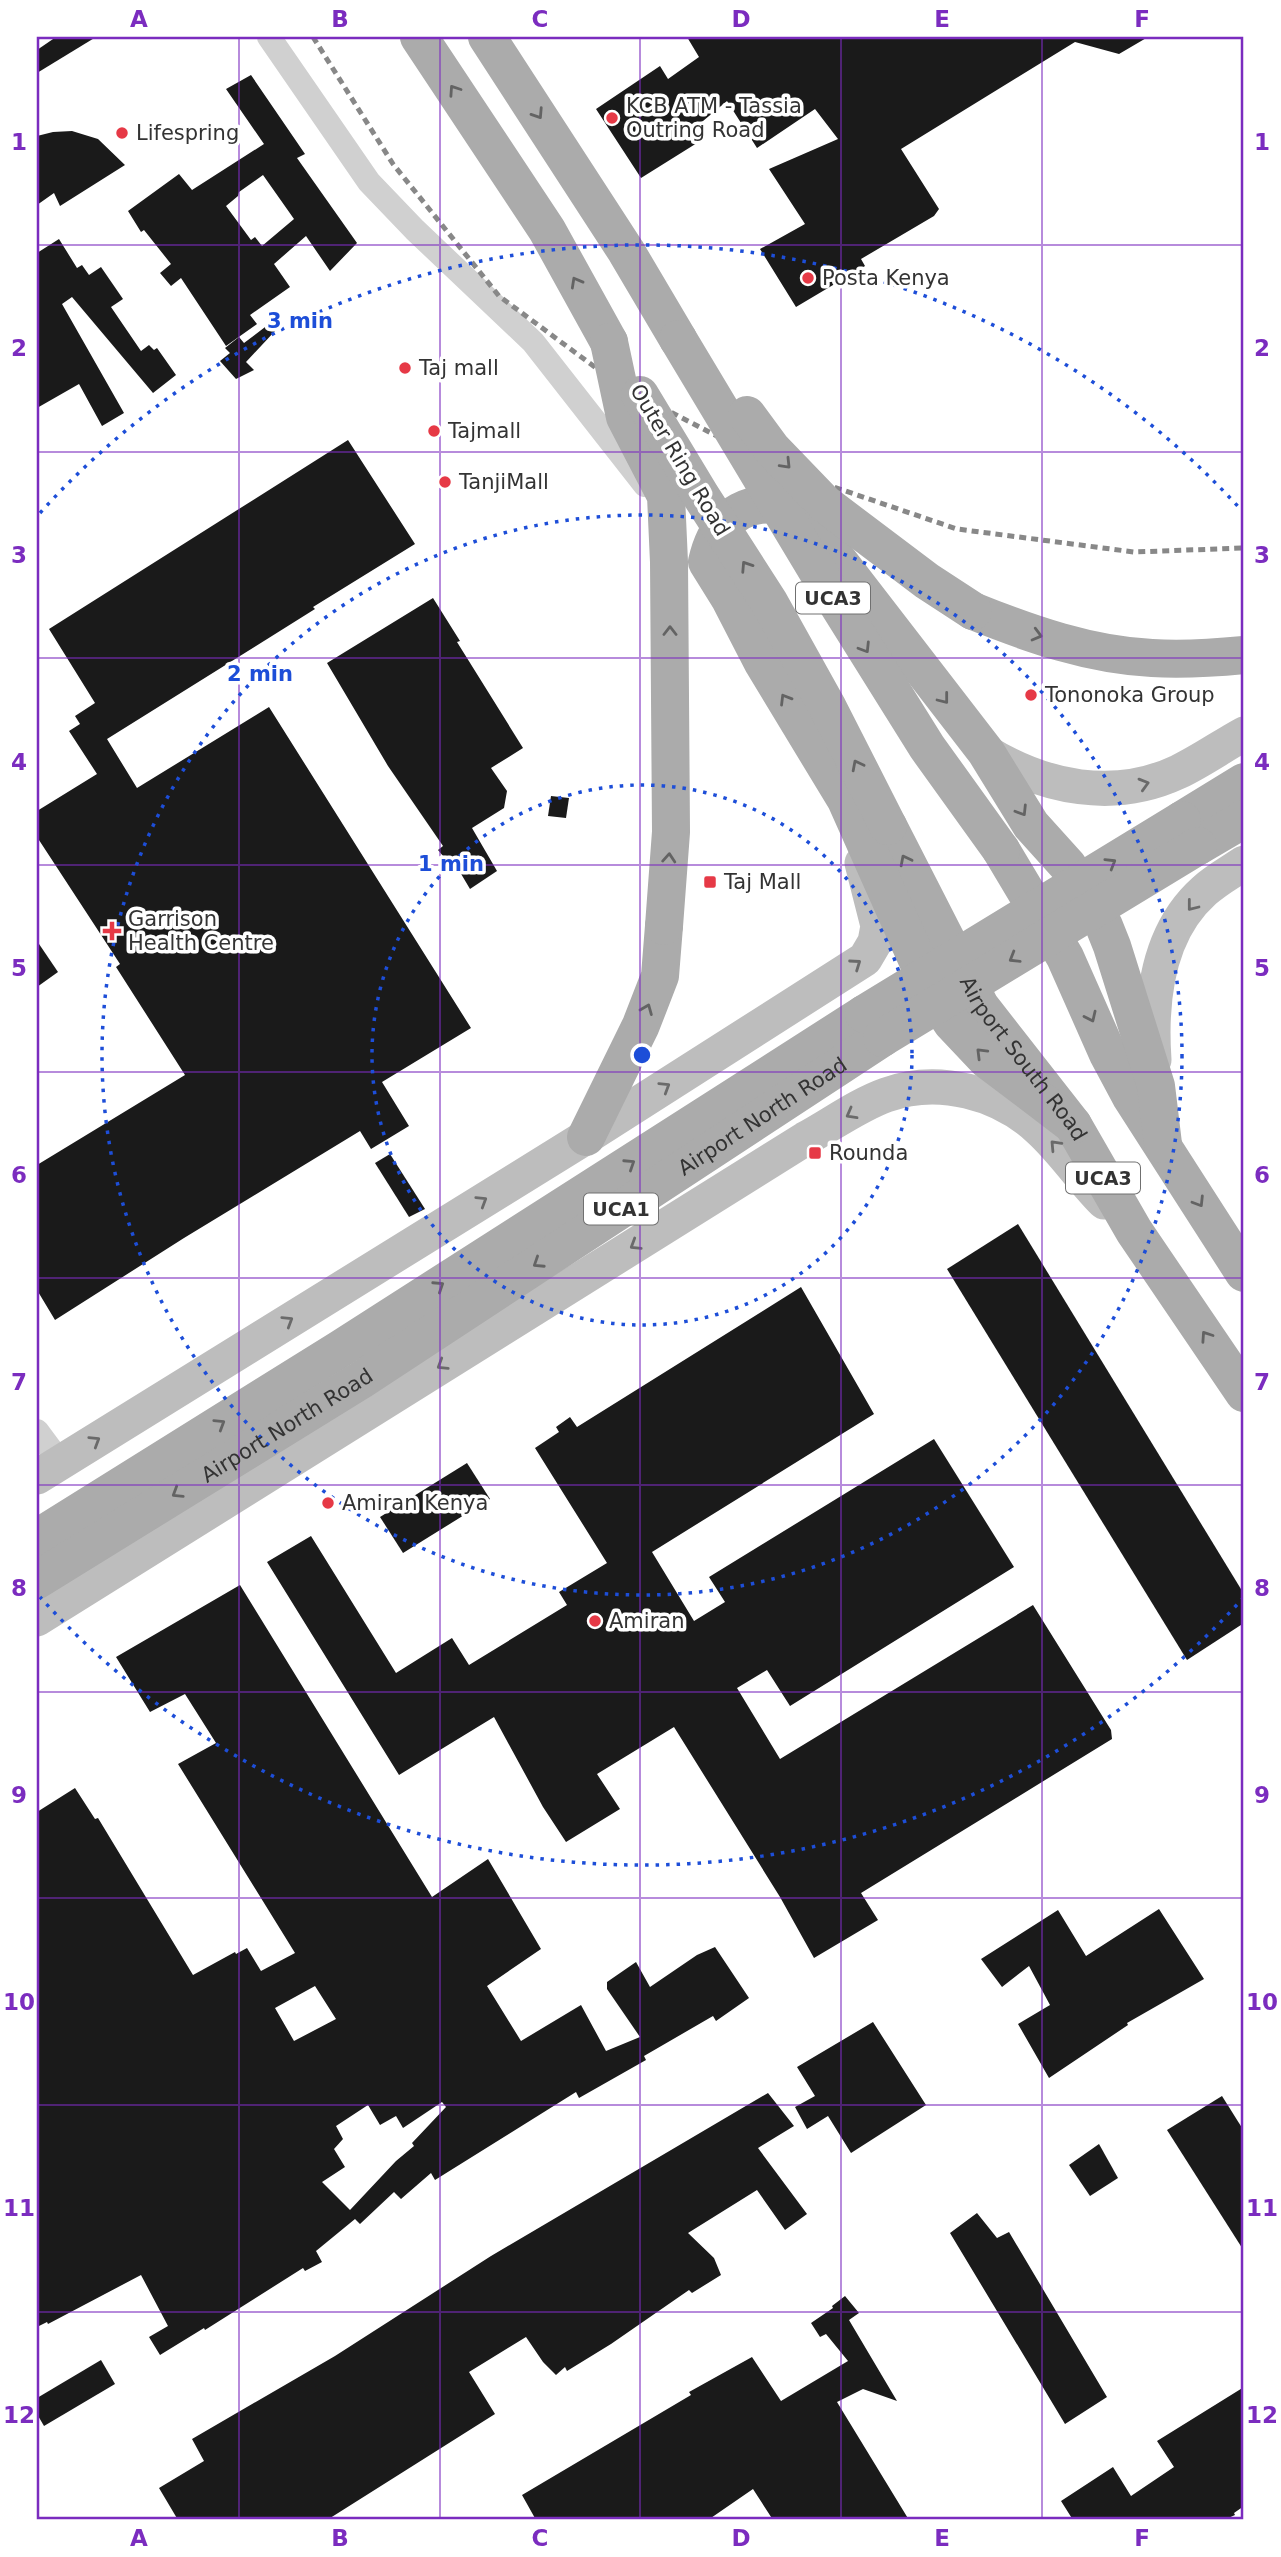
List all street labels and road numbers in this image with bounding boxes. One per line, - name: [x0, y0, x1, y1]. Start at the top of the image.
- street label: Outer Ring Road: [625, 380, 735, 540]
- road number: UCA3: [796, 582, 870, 614]
- street label: Airport South Road: [955, 972, 1092, 1145]
- street label: Airport North Road: [674, 1052, 851, 1180]
- road number: UCA3: [1066, 1162, 1140, 1194]
- road number: UCA1: [584, 1194, 658, 1224]
- street label: Airport North Road: [197, 1364, 377, 1487]

